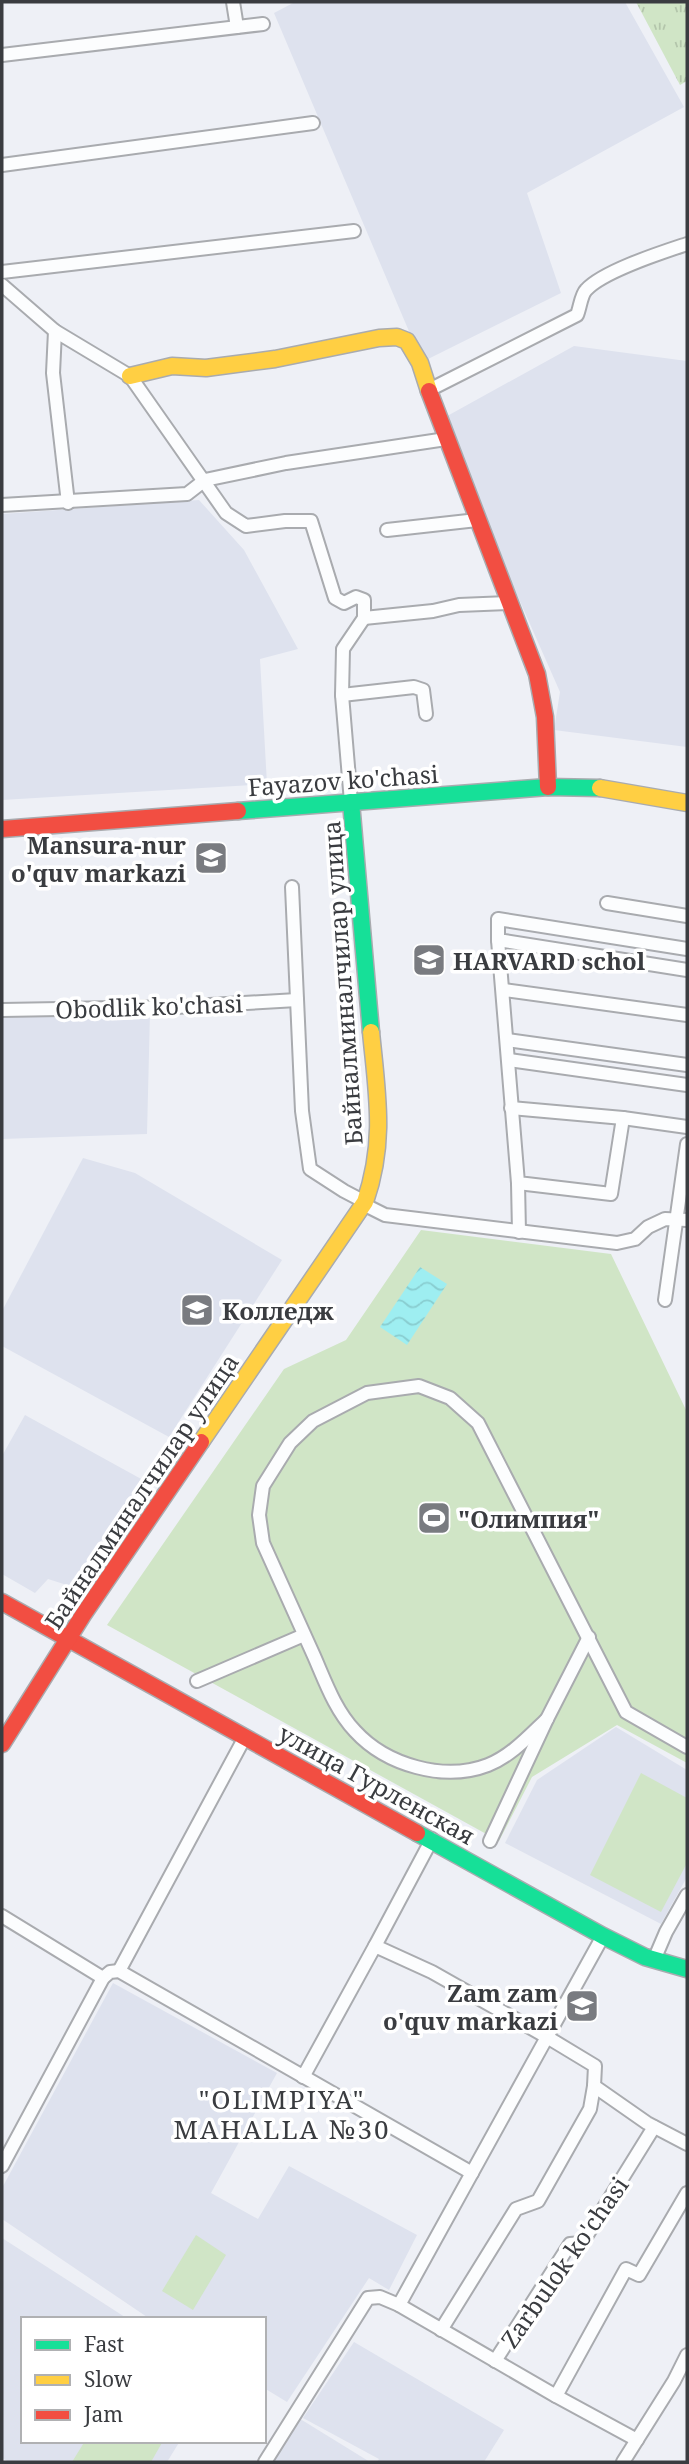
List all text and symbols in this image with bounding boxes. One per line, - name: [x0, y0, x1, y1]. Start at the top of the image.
- street label: Fayazov ko'chasi: [247, 757, 440, 803]
- street label: Байналминалчилар улица: [314, 820, 370, 1146]
- place label: Mansura-nur o'quv markazi: [11, 828, 187, 889]
- school or university icon: Mansura-nur o'quv markazi: [192, 839, 230, 877]
- school or university icon: HARVARD schol: [410, 941, 448, 979]
- place label: HARVARD schol: [453, 944, 646, 977]
- street label: Obodlik ko'chasi: [55, 986, 244, 1026]
- school or university icon: Колледж: [178, 1291, 216, 1329]
- place label: Колледж: [222, 1294, 335, 1327]
- street label: Байналминалчилар улица: [36, 1347, 246, 1635]
- sports icon: "Олимпия": [415, 1499, 453, 1537]
- place label: "Олимпия": [458, 1502, 600, 1535]
- street label: улица Гурленская: [273, 1716, 481, 1852]
- place label: Zam zam o'quv markazi: [383, 1976, 559, 2037]
- school or university icon: Zam zam o'quv markazi: [563, 1987, 601, 2025]
- district label: "OLIMPIYA" MAHALLA №30: [174, 2081, 390, 2147]
- street label: Zarbulok ko'chasi: [493, 2170, 636, 2354]
- legend: [21, 2317, 266, 2443]
- text: Fast: [84, 2330, 124, 2358]
- text: Slow: [84, 2365, 133, 2393]
- text: Jam: [83, 2400, 123, 2428]

